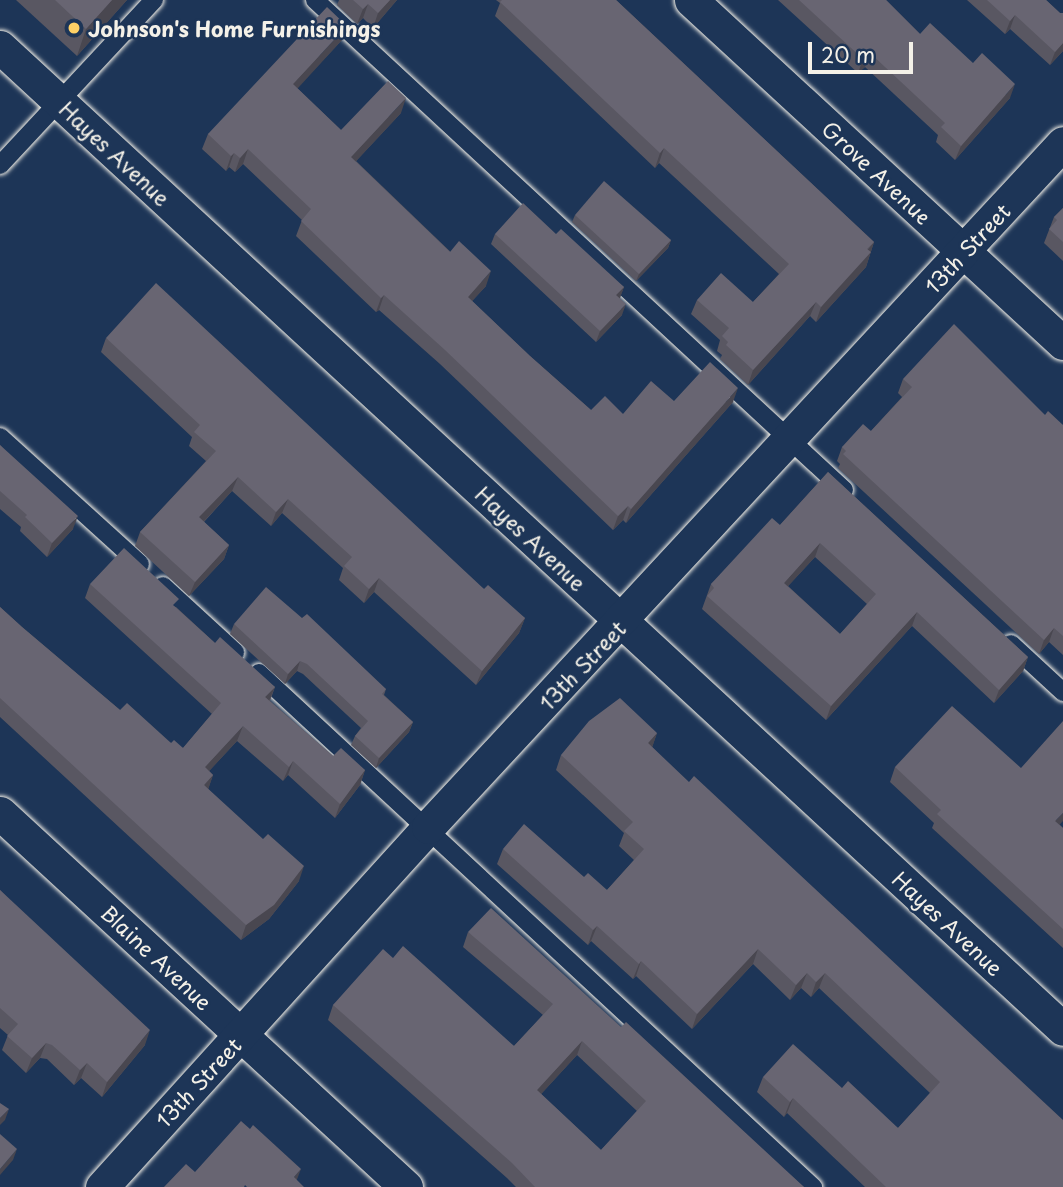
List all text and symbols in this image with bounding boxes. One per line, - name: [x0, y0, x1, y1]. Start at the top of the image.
- place label: Johnson's Home Furnishings: [88, 15, 383, 41]
- marker: Johnson's Home Furnishings: [66, 20, 82, 36]
- scale bar: [811, 28, 916, 72]
- text: 20 m: [821, 38, 875, 70]
- street label: Hayes Avenue: [55, 96, 175, 210]
- street label: Grove Avenue: [817, 115, 937, 229]
- street label: 13th Street: [919, 198, 1015, 298]
- street label: Hayes Avenue: [471, 481, 591, 595]
- street label: 13th Street: [534, 616, 630, 714]
- street label: Hayes Avenue: [888, 866, 1008, 980]
- street label: Blaine Avenue: [96, 899, 218, 1015]
- street label: 13th Street: [150, 1032, 246, 1132]

